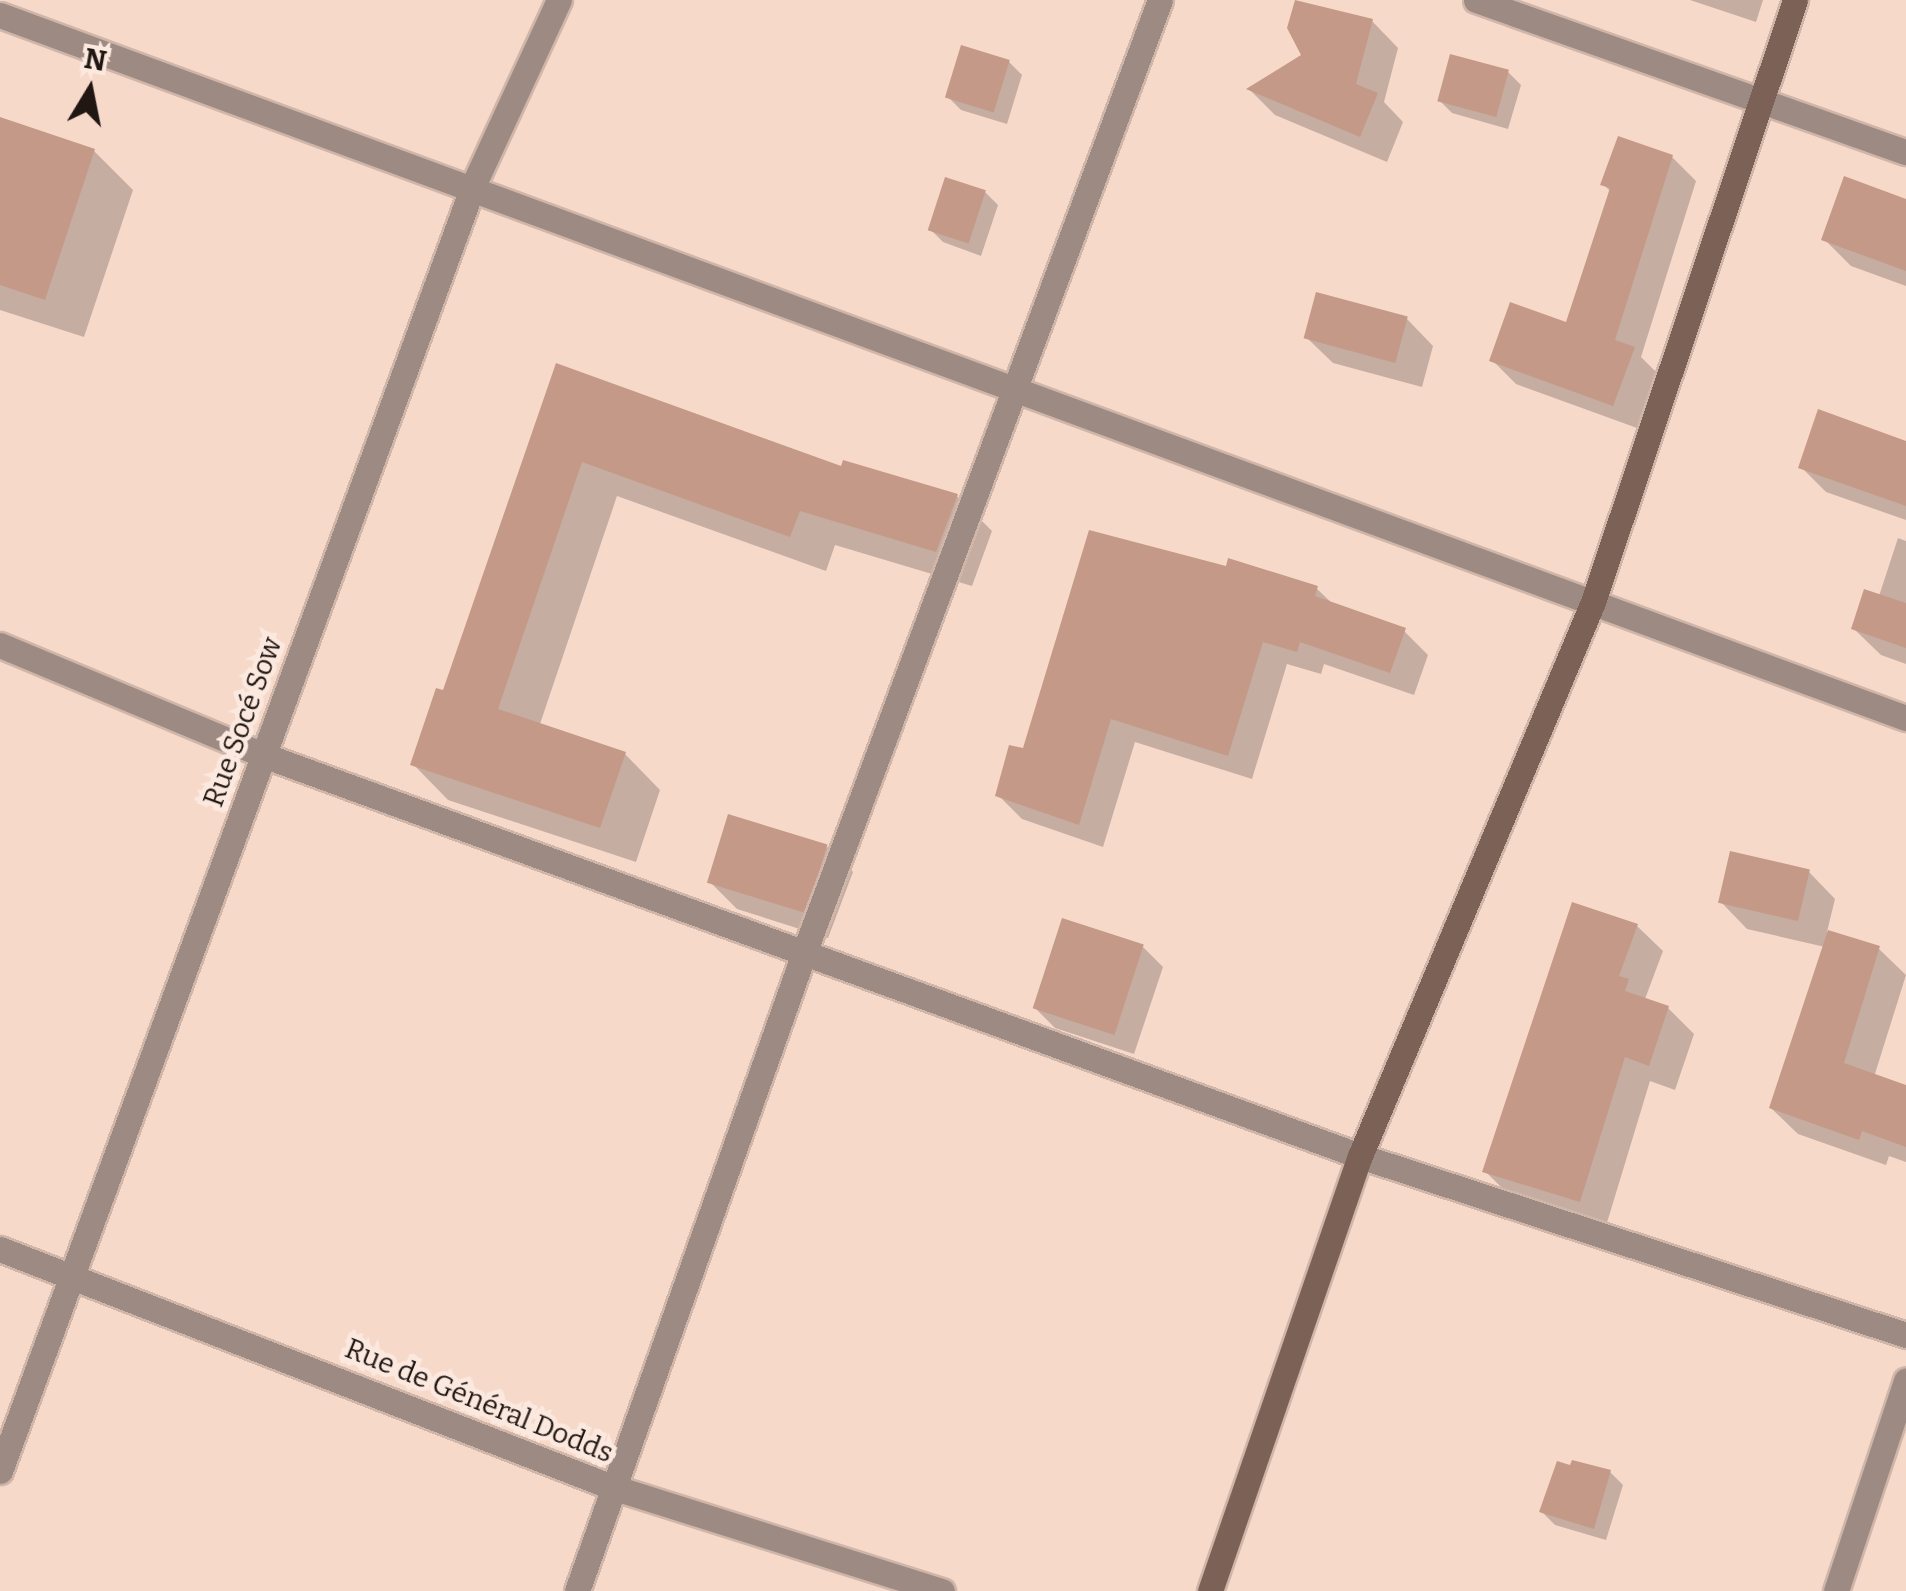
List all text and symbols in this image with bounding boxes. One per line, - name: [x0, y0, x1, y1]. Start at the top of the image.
- north arrow: [40, 40, 140, 140]
- text: N: [82, 42, 109, 78]
- street label: Rue Socé Sow: [197, 633, 289, 811]
- street label: Rue de Général Dodds: [340, 1332, 618, 1470]

